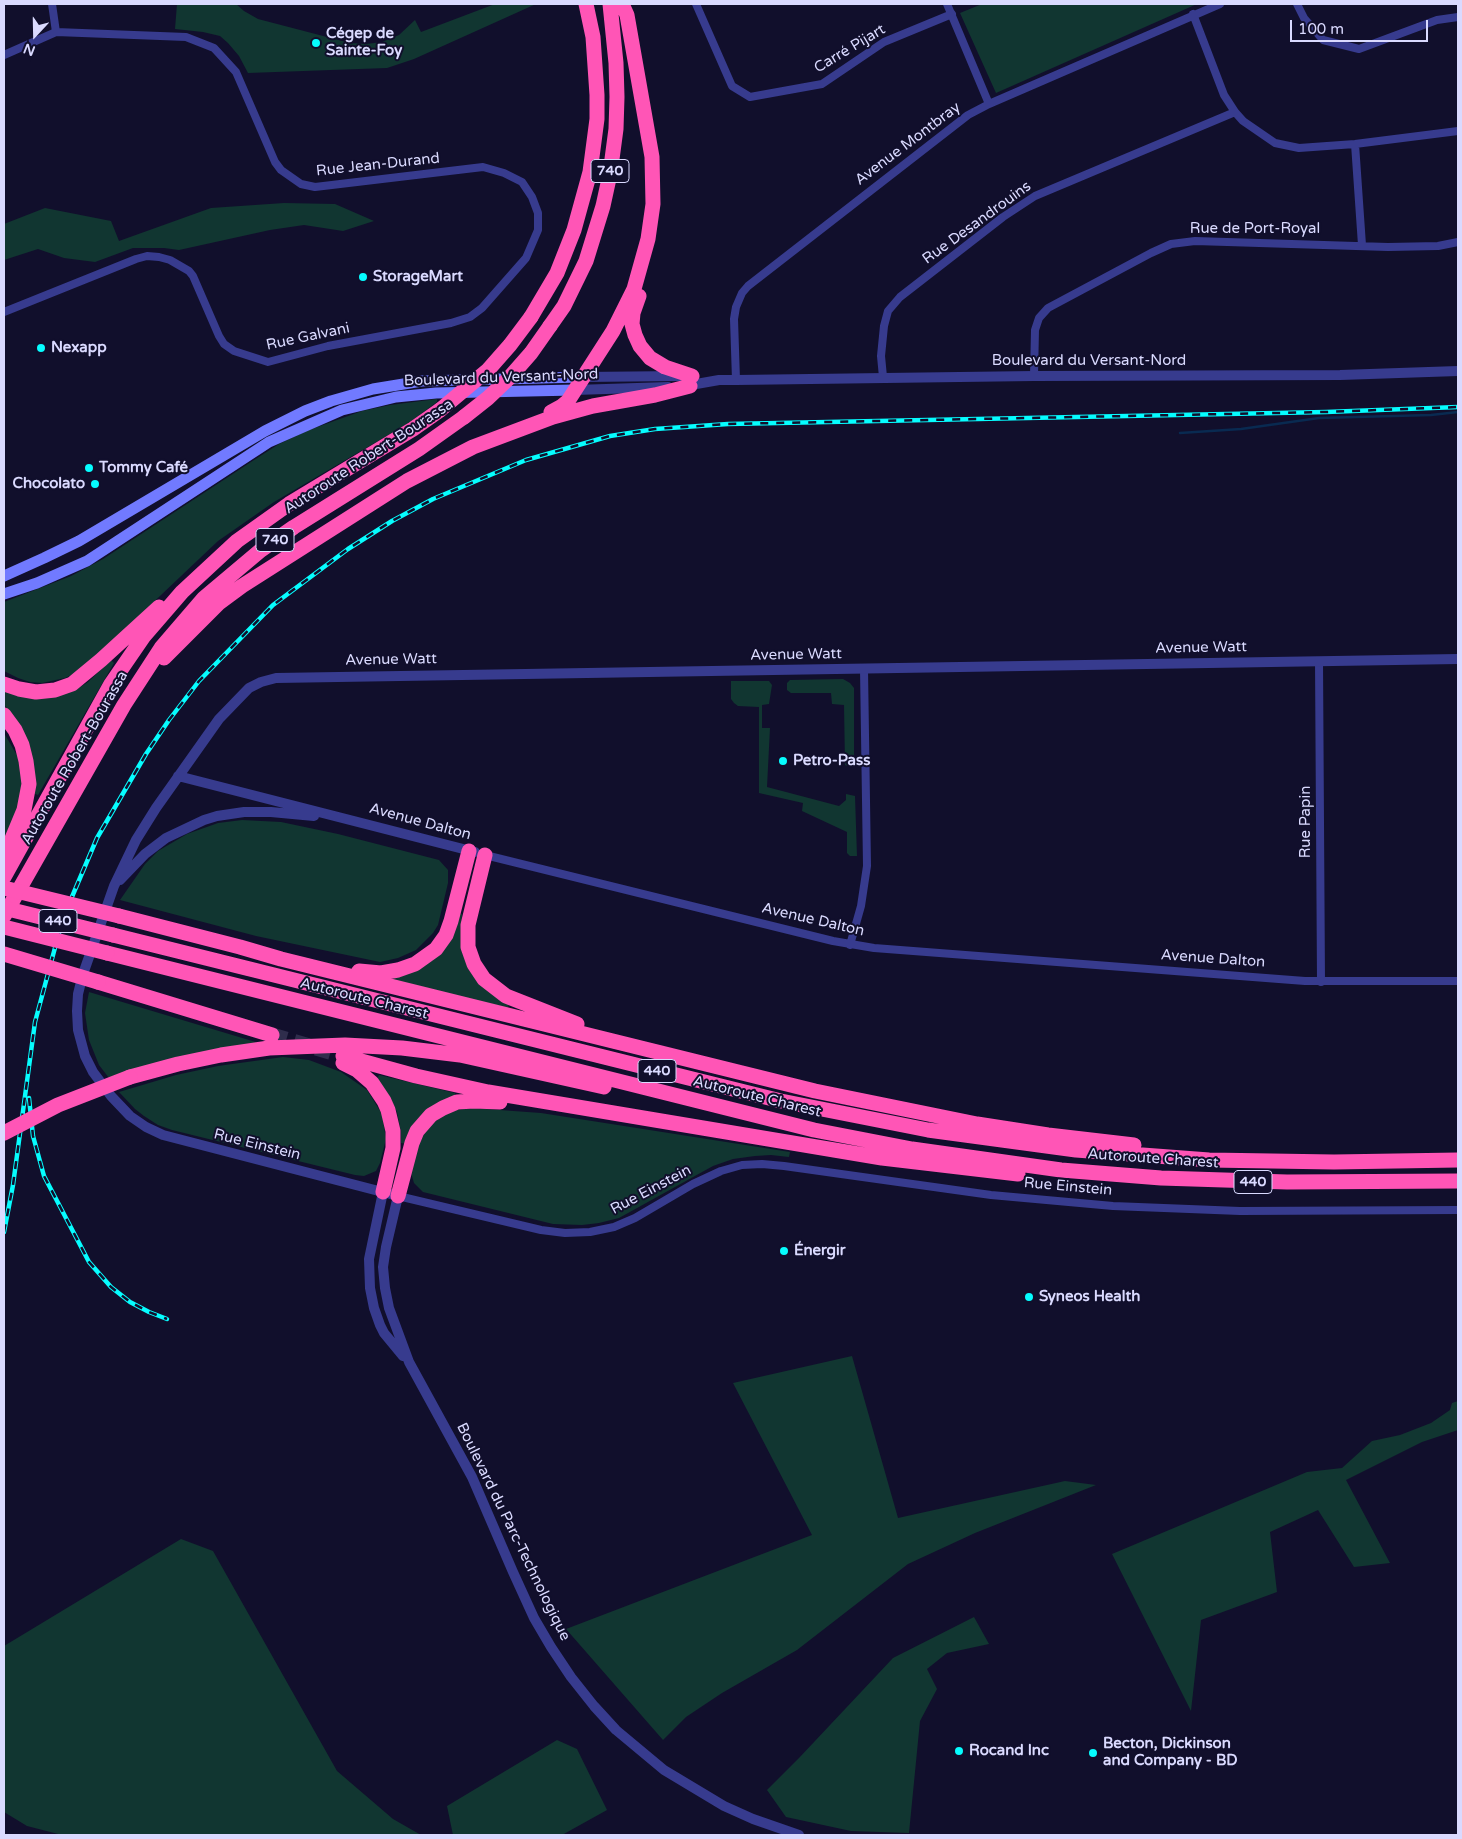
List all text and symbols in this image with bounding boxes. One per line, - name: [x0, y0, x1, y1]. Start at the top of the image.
- north arrow: [10, 10, 60, 60]
- scale bar: [1292, 10, 1430, 42]
- text: 100 m: [1298, 20, 1344, 38]
- street label: Carré Pijart: [811, 21, 889, 77]
- place label: Cégep de Sainte-Foy: [326, 25, 402, 60]
- marker: Cégep de Sainte-Foy: [310, 37, 322, 49]
- text: N: [21, 40, 38, 59]
- street label: Avenue Montbray: [852, 99, 964, 189]
- street label: Rue Jean-Durand: [315, 150, 441, 180]
- road number: 740: [591, 160, 629, 182]
- street label: Rue Desandrouins: [919, 178, 1035, 268]
- street label: Rue de Port-Royal: [1190, 220, 1320, 238]
- place label: StorageMart: [373, 268, 463, 286]
- marker: StorageMart: [357, 271, 369, 283]
- street label: Rue Galvani: [265, 319, 351, 355]
- place label: Nexapp: [51, 339, 107, 357]
- marker: Nexapp: [35, 342, 47, 354]
- street label: Boulevard du Versant-Nord: [992, 352, 1186, 370]
- street label: Boulevard du Versant-Nord: [403, 366, 599, 390]
- street label: Autoroute Robert-Bourassa: [281, 396, 457, 518]
- place label: Tommy Café: [99, 459, 188, 477]
- marker: Tommy Café: [83, 462, 95, 474]
- place label: Chocolato: [13, 475, 85, 493]
- marker: Chocolato: [89, 478, 101, 490]
- road number: 740: [256, 528, 294, 552]
- street label: Avenue Watt: [1155, 638, 1247, 658]
- street label: Avenue Watt: [750, 645, 842, 665]
- street label: Avenue Watt: [345, 650, 437, 670]
- street label: Autoroute Robert-Bourassa: [18, 668, 132, 848]
- place label: Petro-Pass: [793, 752, 870, 770]
- marker: Petro-Pass: [777, 755, 789, 767]
- street label: Rue Papin: [1297, 786, 1315, 858]
- street label: Avenue Dalton: [367, 800, 473, 844]
- street label: Avenue Dalton: [760, 899, 866, 941]
- road number: 440: [39, 909, 77, 932]
- street label: Avenue Dalton: [1160, 946, 1266, 972]
- street label: Autoroute Charest: [298, 974, 430, 1024]
- road number: 440: [638, 1060, 676, 1082]
- street label: Autoroute Charest: [691, 1072, 823, 1122]
- street label: Rue Einstein: [212, 1126, 302, 1164]
- street label: Autoroute Charest: [1087, 1145, 1219, 1173]
- street label: Rue Einstein: [608, 1161, 694, 1219]
- road number: 440: [1234, 1170, 1272, 1194]
- street label: Rue Einstein: [1023, 1174, 1113, 1200]
- place label: Énergir: [794, 1242, 846, 1260]
- marker: Énergir: [778, 1245, 790, 1257]
- place label: Syneos Health: [1039, 1288, 1140, 1306]
- marker: Syneos Health: [1023, 1291, 1035, 1303]
- street label: Boulevard du Parc-Technologique: [452, 1420, 574, 1644]
- place label: Becton, Dickinson and Company - BD: [1103, 1735, 1238, 1770]
- place label: Rocand Inc: [969, 1742, 1049, 1760]
- marker: Rocand Inc: [953, 1745, 965, 1757]
- marker: Becton, Dickinson and Company - BD: [1087, 1747, 1099, 1759]

